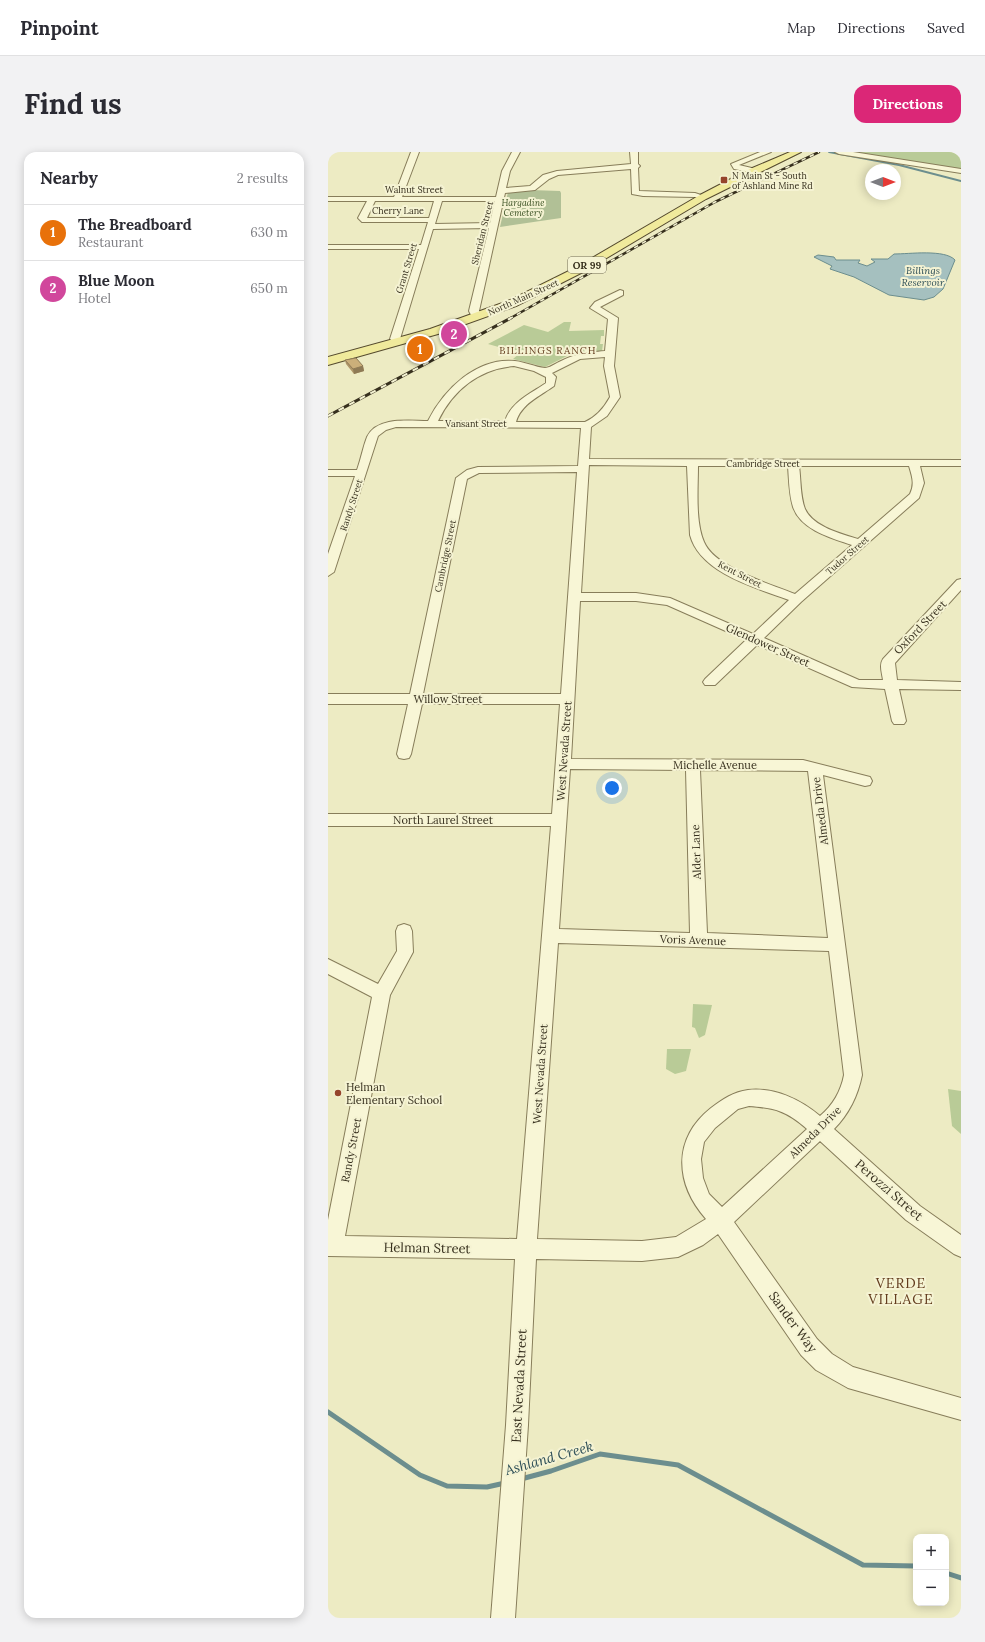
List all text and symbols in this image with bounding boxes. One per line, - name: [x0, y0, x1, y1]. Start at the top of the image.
- text: Pinpoint: [20, 16, 99, 40]
- text: Map: [787, 19, 815, 37]
- text: Directions: [837, 19, 905, 37]
- text: Saved: [927, 19, 965, 37]
- button: Directions: [854, 85, 961, 123]
- text: Find us: [24, 86, 122, 122]
- north arrow: [865, 164, 901, 200]
- text: Nearby: [40, 167, 98, 189]
- text: 2 results: [237, 170, 288, 187]
- place label: N Main St - South of Ashland Mine Rd: [732, 170, 813, 191]
- marker: N Main St - South of Ashland Mine Rd: [719, 175, 729, 185]
- street label: Walnut Street: [385, 184, 443, 195]
- park label: Hargadine Cemetery: [501, 197, 545, 218]
- street label: Sheridan Street: [469, 200, 495, 266]
- street label: Cherry Lane: [372, 205, 424, 216]
- text: The Breadboard: [78, 215, 192, 234]
- text: 1: [50, 224, 56, 241]
- text: 630 m: [250, 224, 288, 241]
- text: Restaurant: [78, 234, 144, 251]
- street label: Grant Street: [393, 241, 419, 295]
- road number: OR 99: [568, 257, 606, 273]
- water label: Billings Reservoir: [902, 264, 945, 289]
- text: Blue Moon: [78, 271, 155, 290]
- street label: North Main Street: [486, 276, 560, 317]
- text: 2: [50, 280, 56, 297]
- text: 650 m: [250, 280, 288, 297]
- text: Hotel: [78, 290, 111, 307]
- pin: 2: [441, 319, 467, 349]
- pin: 1: [407, 334, 433, 364]
- district label: BILLINGS RANCH: [499, 344, 597, 357]
- street label: Vansant Street: [444, 418, 507, 429]
- street label: Cambridge Street: [726, 458, 800, 469]
- street label: Randy Street: [337, 477, 365, 532]
- street label: Cambridge Street: [432, 518, 458, 593]
- street label: Tudor Street: [823, 533, 871, 577]
- street label: Kent Street: [716, 558, 764, 590]
- street label: Oxford Street: [891, 596, 950, 657]
- street label: Glendower Street: [724, 620, 813, 670]
- street label: Willow Street: [413, 692, 483, 706]
- street label: West Nevada Street: [554, 700, 575, 802]
- street label: Michelle Avenue: [673, 758, 757, 772]
- street label: Almeda Drive: [809, 776, 831, 847]
- your location: [602, 778, 622, 798]
- street label: North Laurel Street: [393, 813, 494, 827]
- street label: Alder Lane: [688, 824, 704, 881]
- street label: Voris Avenue: [659, 932, 726, 948]
- street label: West Nevada Street: [530, 1023, 551, 1125]
- place label: Helman Elementary School: [346, 1080, 442, 1107]
- marker: Helman Elementary School: [333, 1088, 343, 1098]
- street label: Almeda Drive: [785, 1103, 844, 1162]
- street label: Randy Street: [338, 1116, 364, 1184]
- street label: Perozzi Street: [851, 1156, 927, 1224]
- street label: Helman Street: [383, 1239, 471, 1257]
- district label: VERDE VILLAGE: [867, 1274, 934, 1308]
- street label: Sander Way: [765, 1288, 821, 1356]
- street label: East Nevada Street: [508, 1329, 530, 1443]
- water label: Ashland Creek: [502, 1437, 595, 1479]
- map controls: [913, 1534, 949, 1606]
- button: +: [913, 1534, 949, 1570]
- button: −: [913, 1570, 949, 1606]

